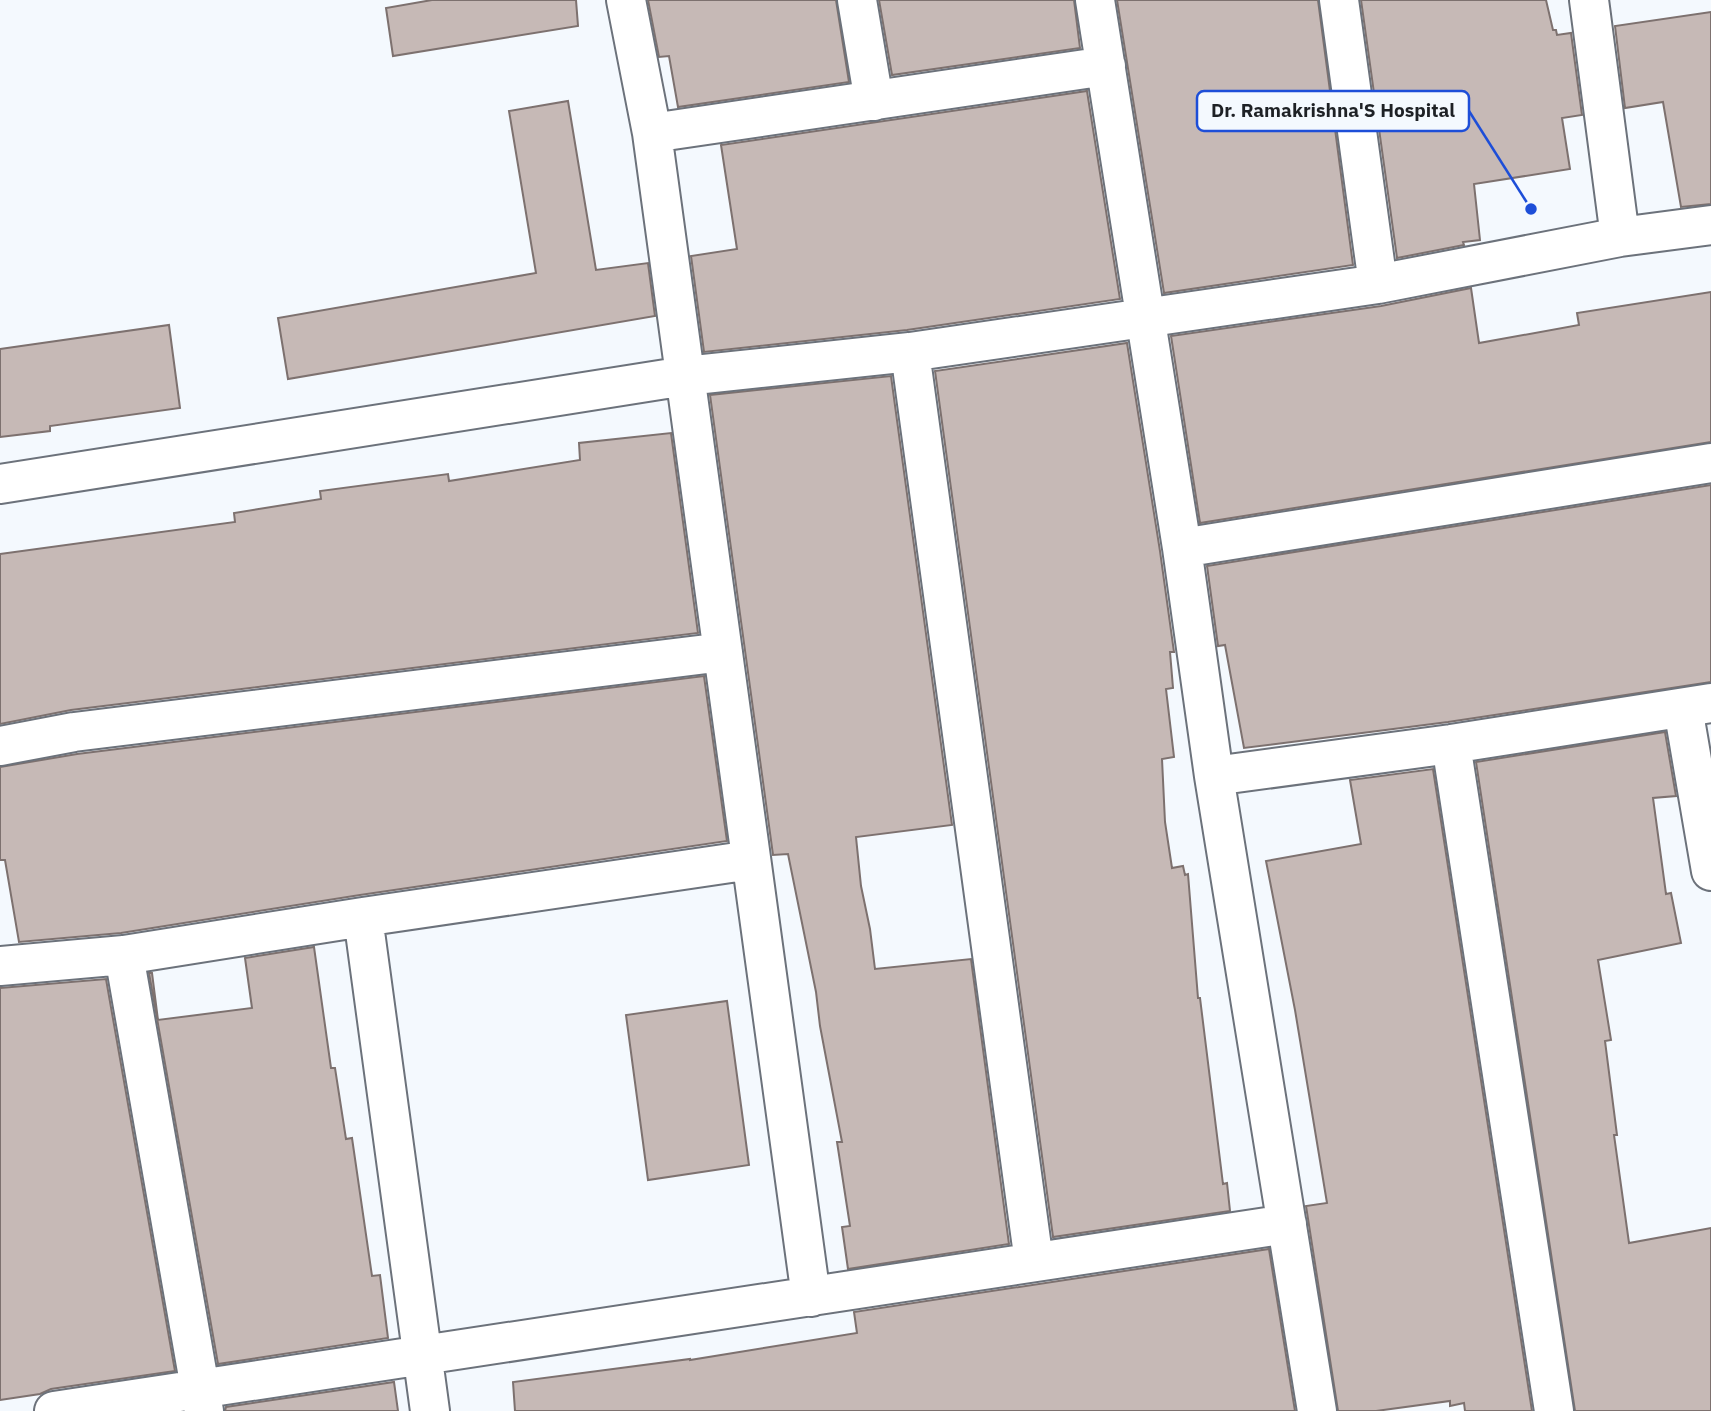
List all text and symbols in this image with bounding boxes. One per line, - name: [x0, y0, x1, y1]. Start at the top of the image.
- callout: Dr. Ramakrishna'S Hospital: [1197, 91, 1469, 131]
- text: Dr. Ramakrishna'S Hospital: [1211, 98, 1455, 122]

